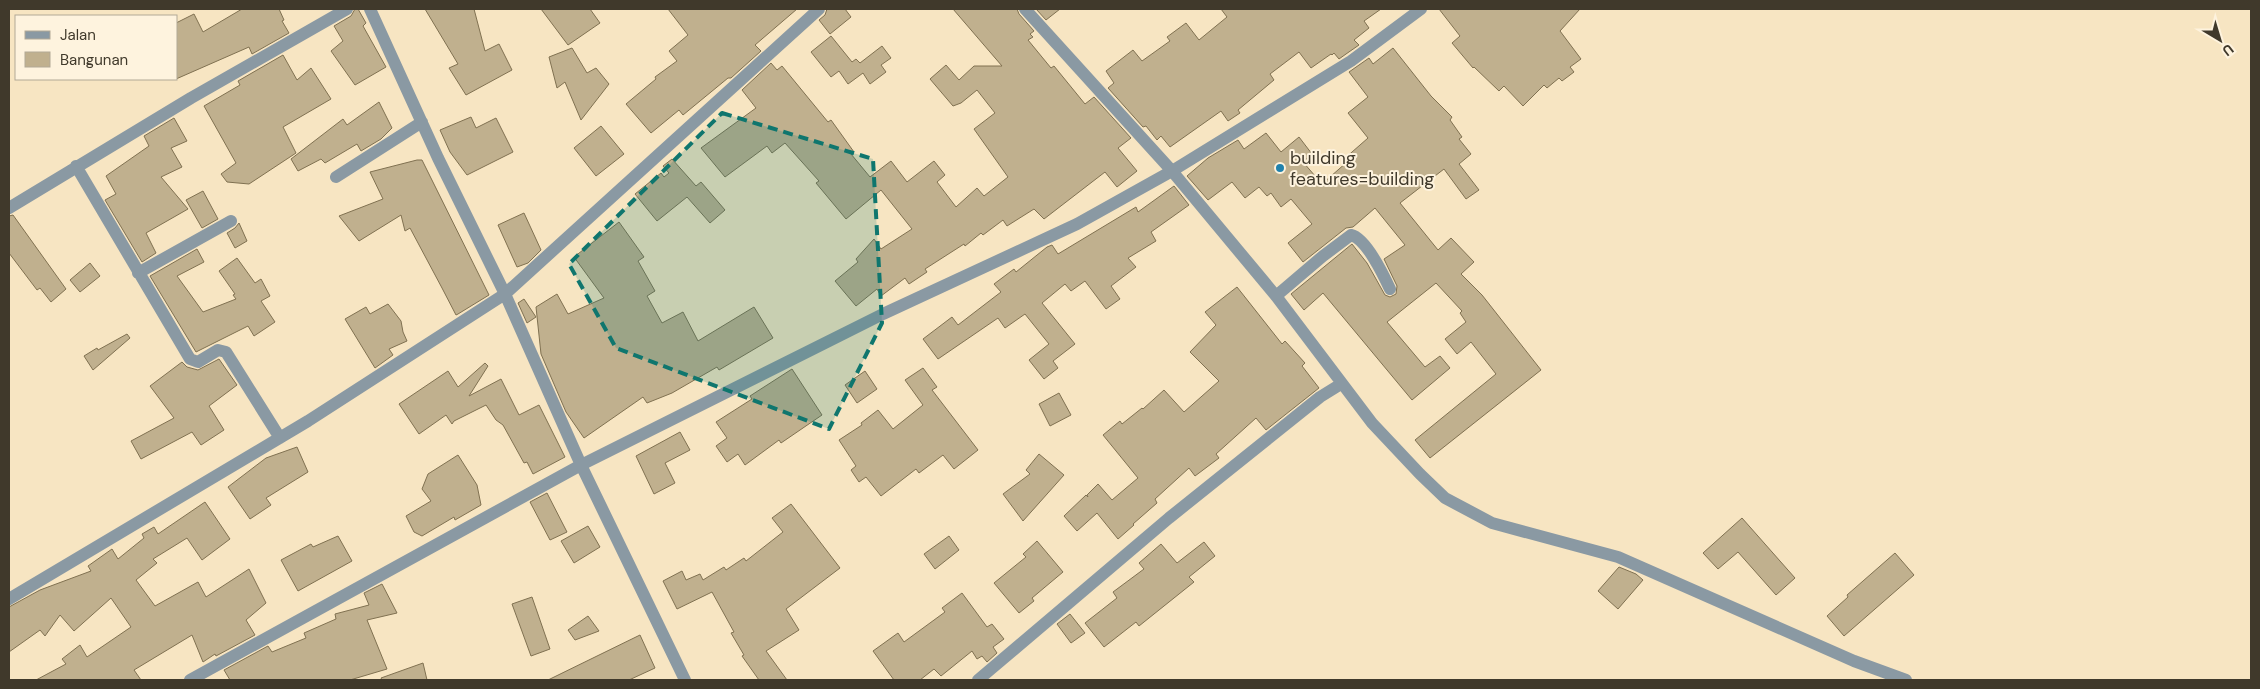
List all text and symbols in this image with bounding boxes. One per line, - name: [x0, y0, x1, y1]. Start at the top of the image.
- legend: [15, 15, 178, 80]
- north arrow: [2195, 15, 2245, 65]
- text: Jalan: [60, 25, 96, 45]
- text: U: [2219, 40, 2237, 60]
- text: Bangunan: [60, 50, 128, 70]
- place label: building features=building: [1290, 146, 1434, 191]
- marker: building features=building: [1274, 162, 1286, 174]

